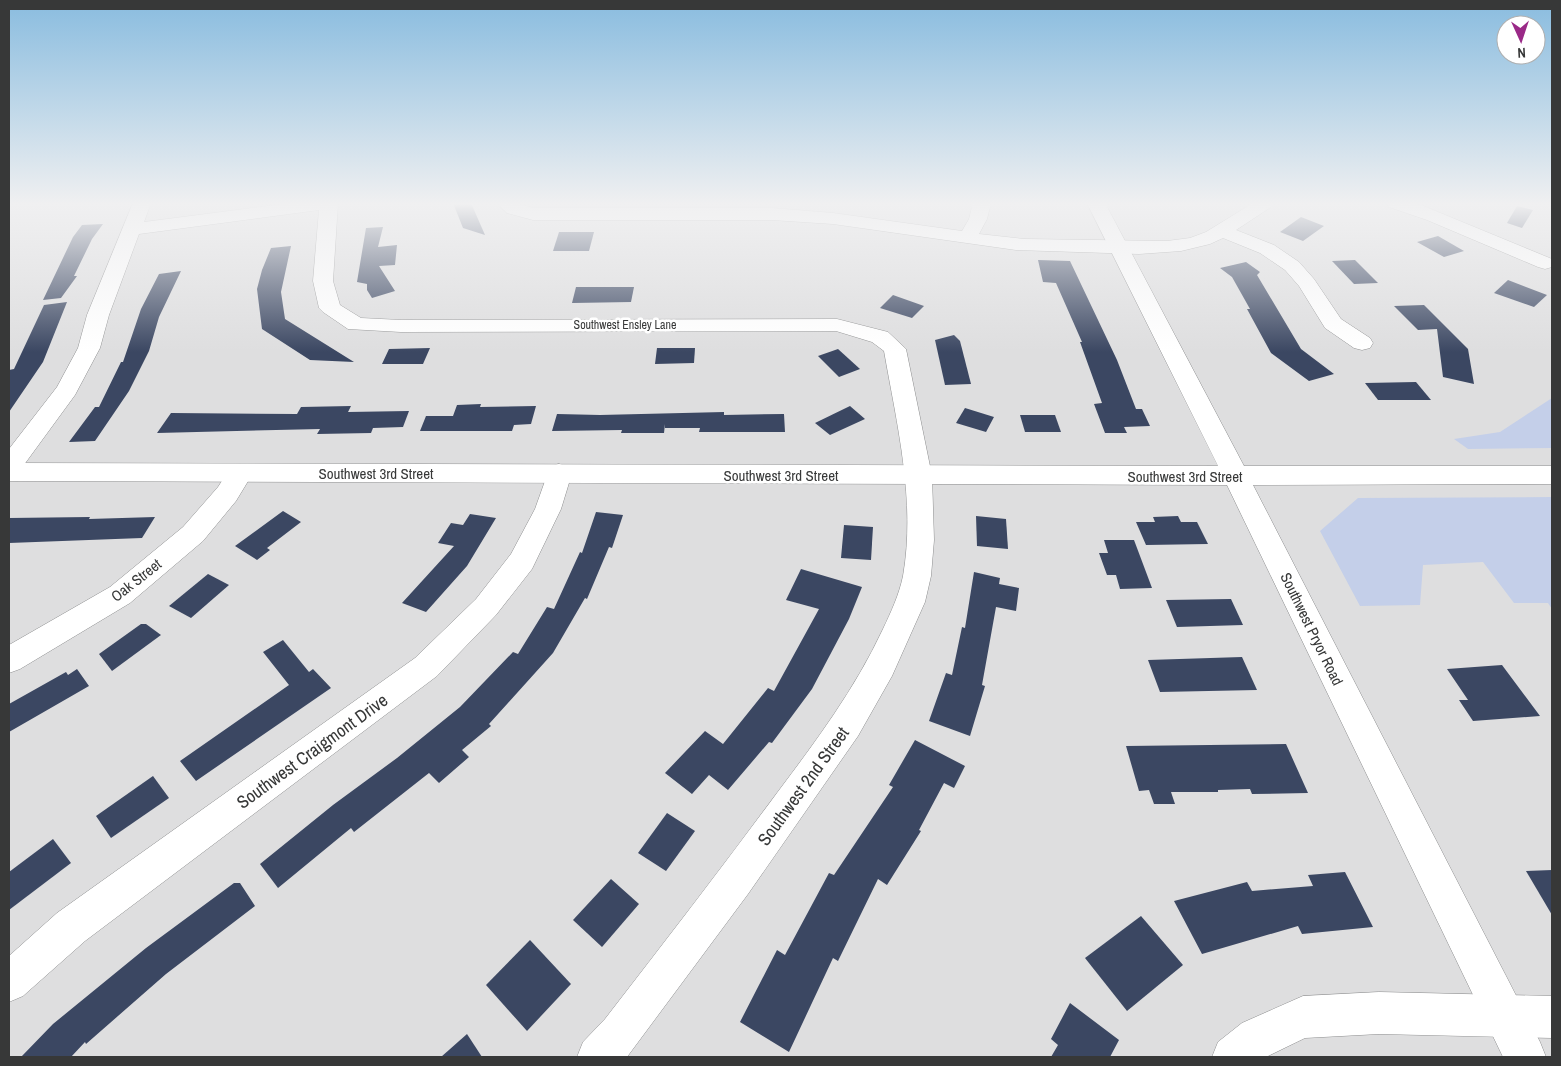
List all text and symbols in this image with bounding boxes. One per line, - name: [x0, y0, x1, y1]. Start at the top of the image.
- north arrow: [1496, 15, 1546, 65]
- text: N: [1517, 44, 1526, 62]
- street label: Southwest Ensley Lane: [574, 317, 676, 333]
- street label: Southwest 3rd Street: [319, 463, 434, 484]
- street label: Southwest 3rd Street: [724, 465, 839, 486]
- street label: Southwest 3rd Street: [1128, 466, 1243, 487]
- street label: Oak Street: [106, 553, 166, 606]
- street label: Southwest Pryor Road: [1276, 569, 1348, 689]
- street label: Southwest Craigmont Drive: [231, 688, 393, 814]
- street label: Southwest 2nd Street: [751, 722, 855, 850]

